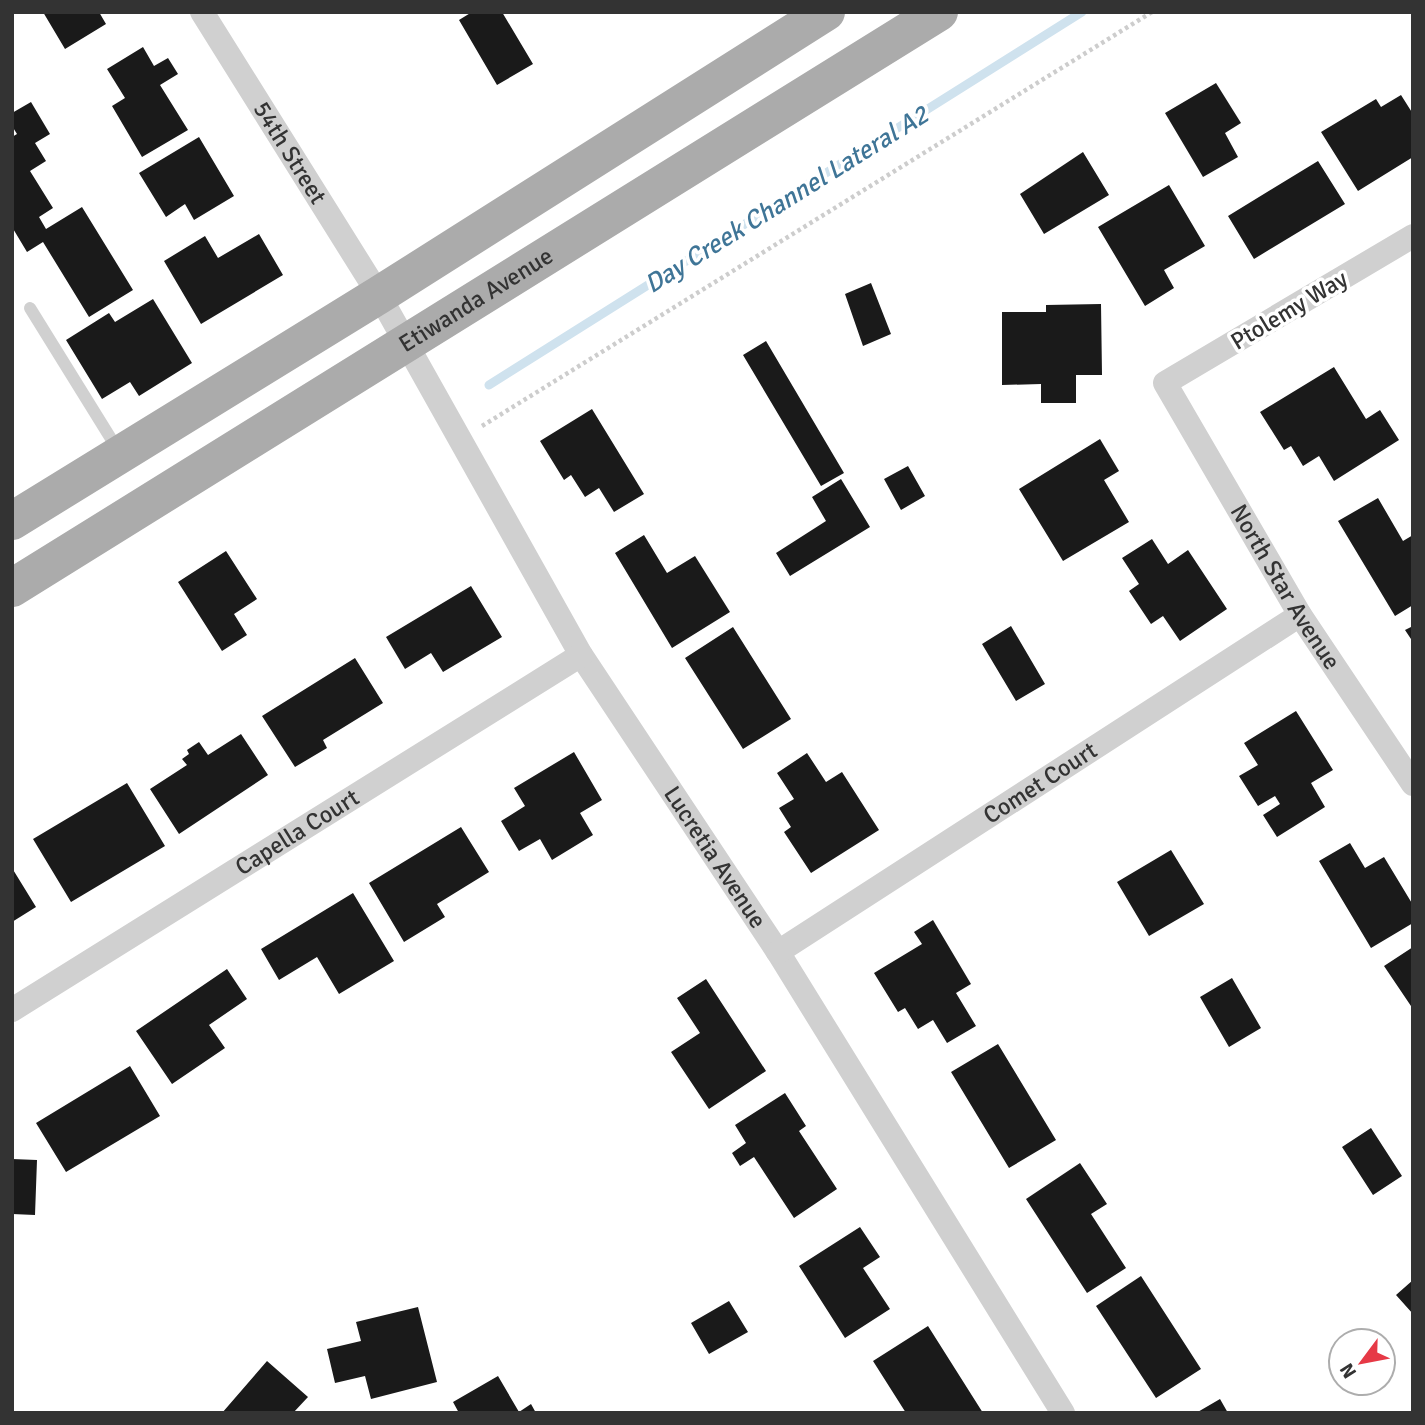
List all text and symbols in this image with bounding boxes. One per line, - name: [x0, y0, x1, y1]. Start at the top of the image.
- street label: 54th Street: [247, 96, 333, 210]
- water label: Day Creek Channel Lateral A2: [639, 98, 936, 300]
- street label: Etiwanda Avenue: [393, 241, 558, 359]
- street label: Ptolemy Way: [1225, 263, 1353, 357]
- street label: North Star Avenue: [1224, 499, 1347, 675]
- street label: Comet Court: [978, 735, 1103, 830]
- street label: Lucretia Avenue: [657, 780, 773, 934]
- street label: Capella Court: [230, 782, 365, 882]
- north arrow: [1327, 1327, 1397, 1397]
- text: N: [1335, 1359, 1362, 1382]

